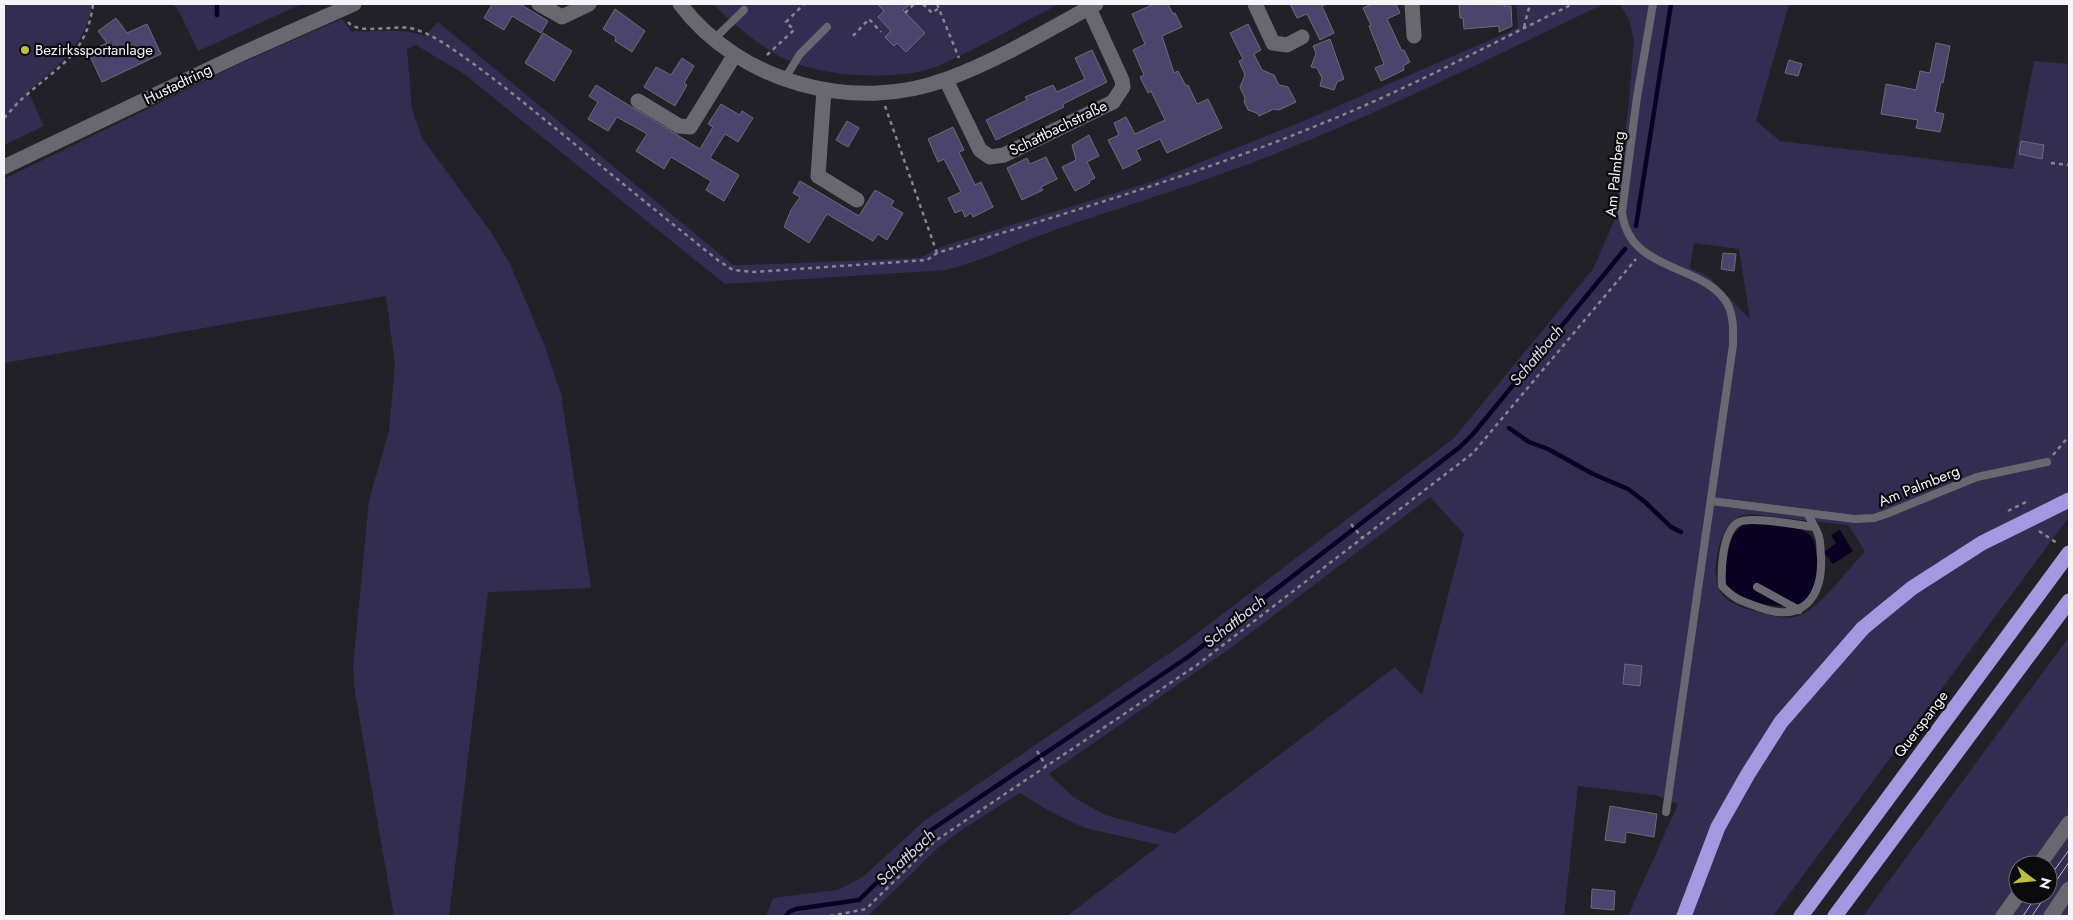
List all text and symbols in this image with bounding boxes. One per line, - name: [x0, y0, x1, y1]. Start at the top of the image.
- place label: Bezirkssportanlage: [35, 39, 153, 61]
- marker: Bezirkssportanlage: [19, 44, 31, 56]
- street label: Hustadtring: [140, 58, 216, 110]
- street label: Schattbachstraße: [1005, 95, 1111, 161]
- street label: Am Palmberg: [1600, 130, 1630, 218]
- water label: Schattbach: [1504, 320, 1569, 391]
- street label: Am Palmberg: [1875, 460, 1963, 512]
- water label: Schattbach: [1198, 590, 1270, 653]
- street label: Querspange: [1889, 686, 1954, 762]
- water label: Schattbach: [871, 824, 940, 891]
- north arrow: [2008, 855, 2058, 905]
- text: N: [2034, 875, 2057, 892]

